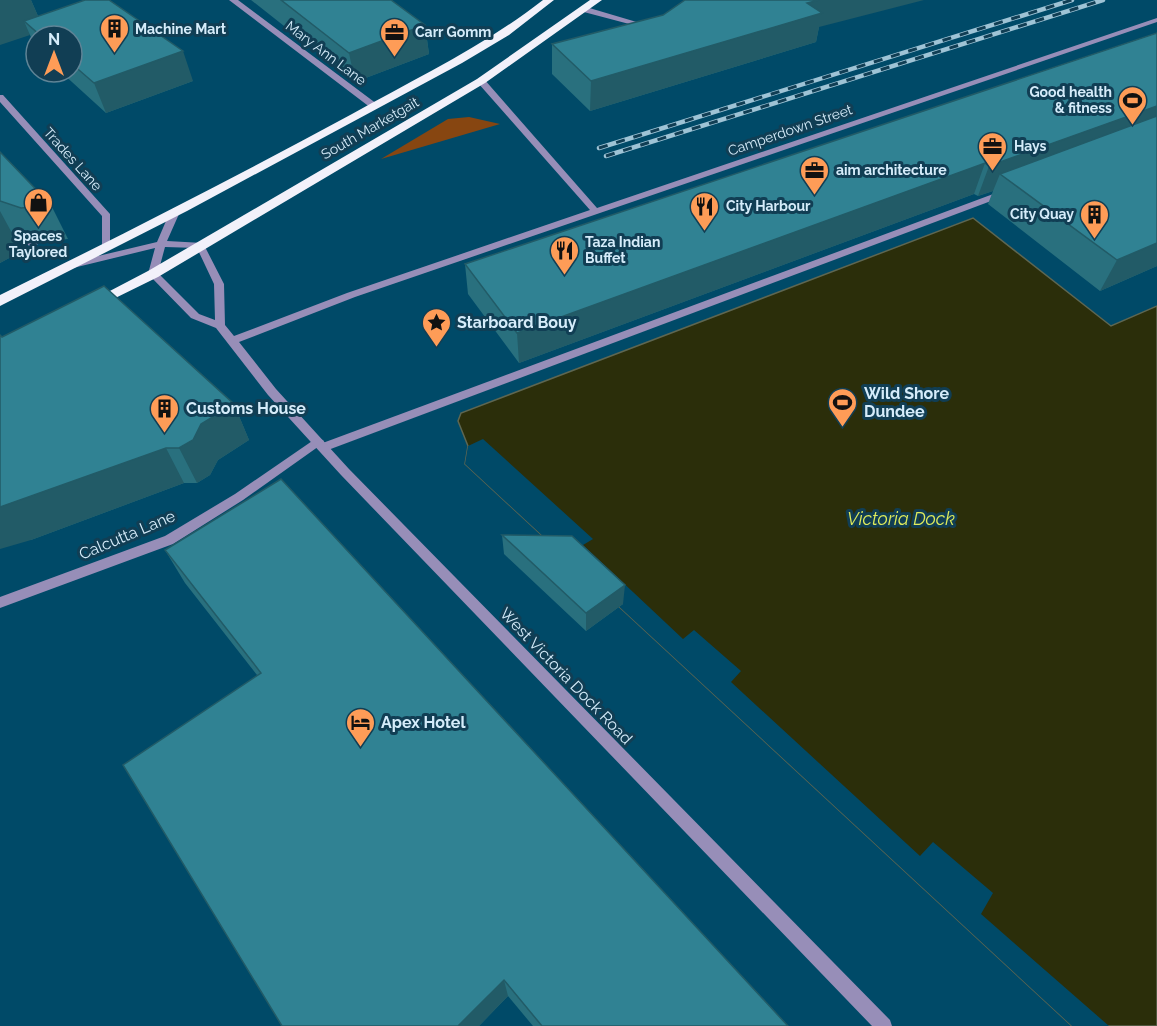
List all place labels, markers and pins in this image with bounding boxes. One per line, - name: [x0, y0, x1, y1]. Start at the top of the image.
- building icon: Machine Mart: [98, 13, 130, 55]
- office icon: Carr Gomm: [378, 16, 410, 58]
- place label: Machine Mart: [135, 21, 227, 37]
- place label: Carr Gomm: [415, 24, 491, 40]
- place label: Good health & fitness: [1029, 84, 1112, 116]
- sports icon: Good health & fitness: [1117, 84, 1149, 126]
- office icon: Hays: [977, 130, 1009, 172]
- place label: Hays: [1014, 138, 1047, 154]
- office icon: aim architecture: [799, 154, 831, 196]
- place label: aim architecture: [836, 162, 947, 178]
- shop icon: Spaces Taylored: [22, 186, 54, 228]
- restaurant icon: City Harbour: [689, 190, 721, 232]
- place label: City Harbour: [726, 198, 811, 214]
- building icon: City Quay: [1079, 198, 1111, 240]
- place label: City Quay: [1010, 206, 1074, 222]
- place label: Spaces Taylored: [9, 228, 67, 260]
- restaurant icon: Taza Indian Buffet: [548, 234, 580, 276]
- place label: Taza Indian Buffet: [585, 234, 660, 266]
- place icon: Starboard Bouy: [420, 306, 452, 348]
- place label: Starboard Bouy: [457, 313, 577, 332]
- place label: Wild Shore Dundee: [864, 384, 949, 421]
- sports icon: Wild Shore Dundee: [827, 386, 859, 428]
- building icon: Customs House: [149, 392, 181, 434]
- place label: Customs House: [186, 399, 306, 418]
- hotel icon: Apex Hotel: [344, 706, 376, 748]
- place label: Apex Hotel: [381, 713, 466, 732]

